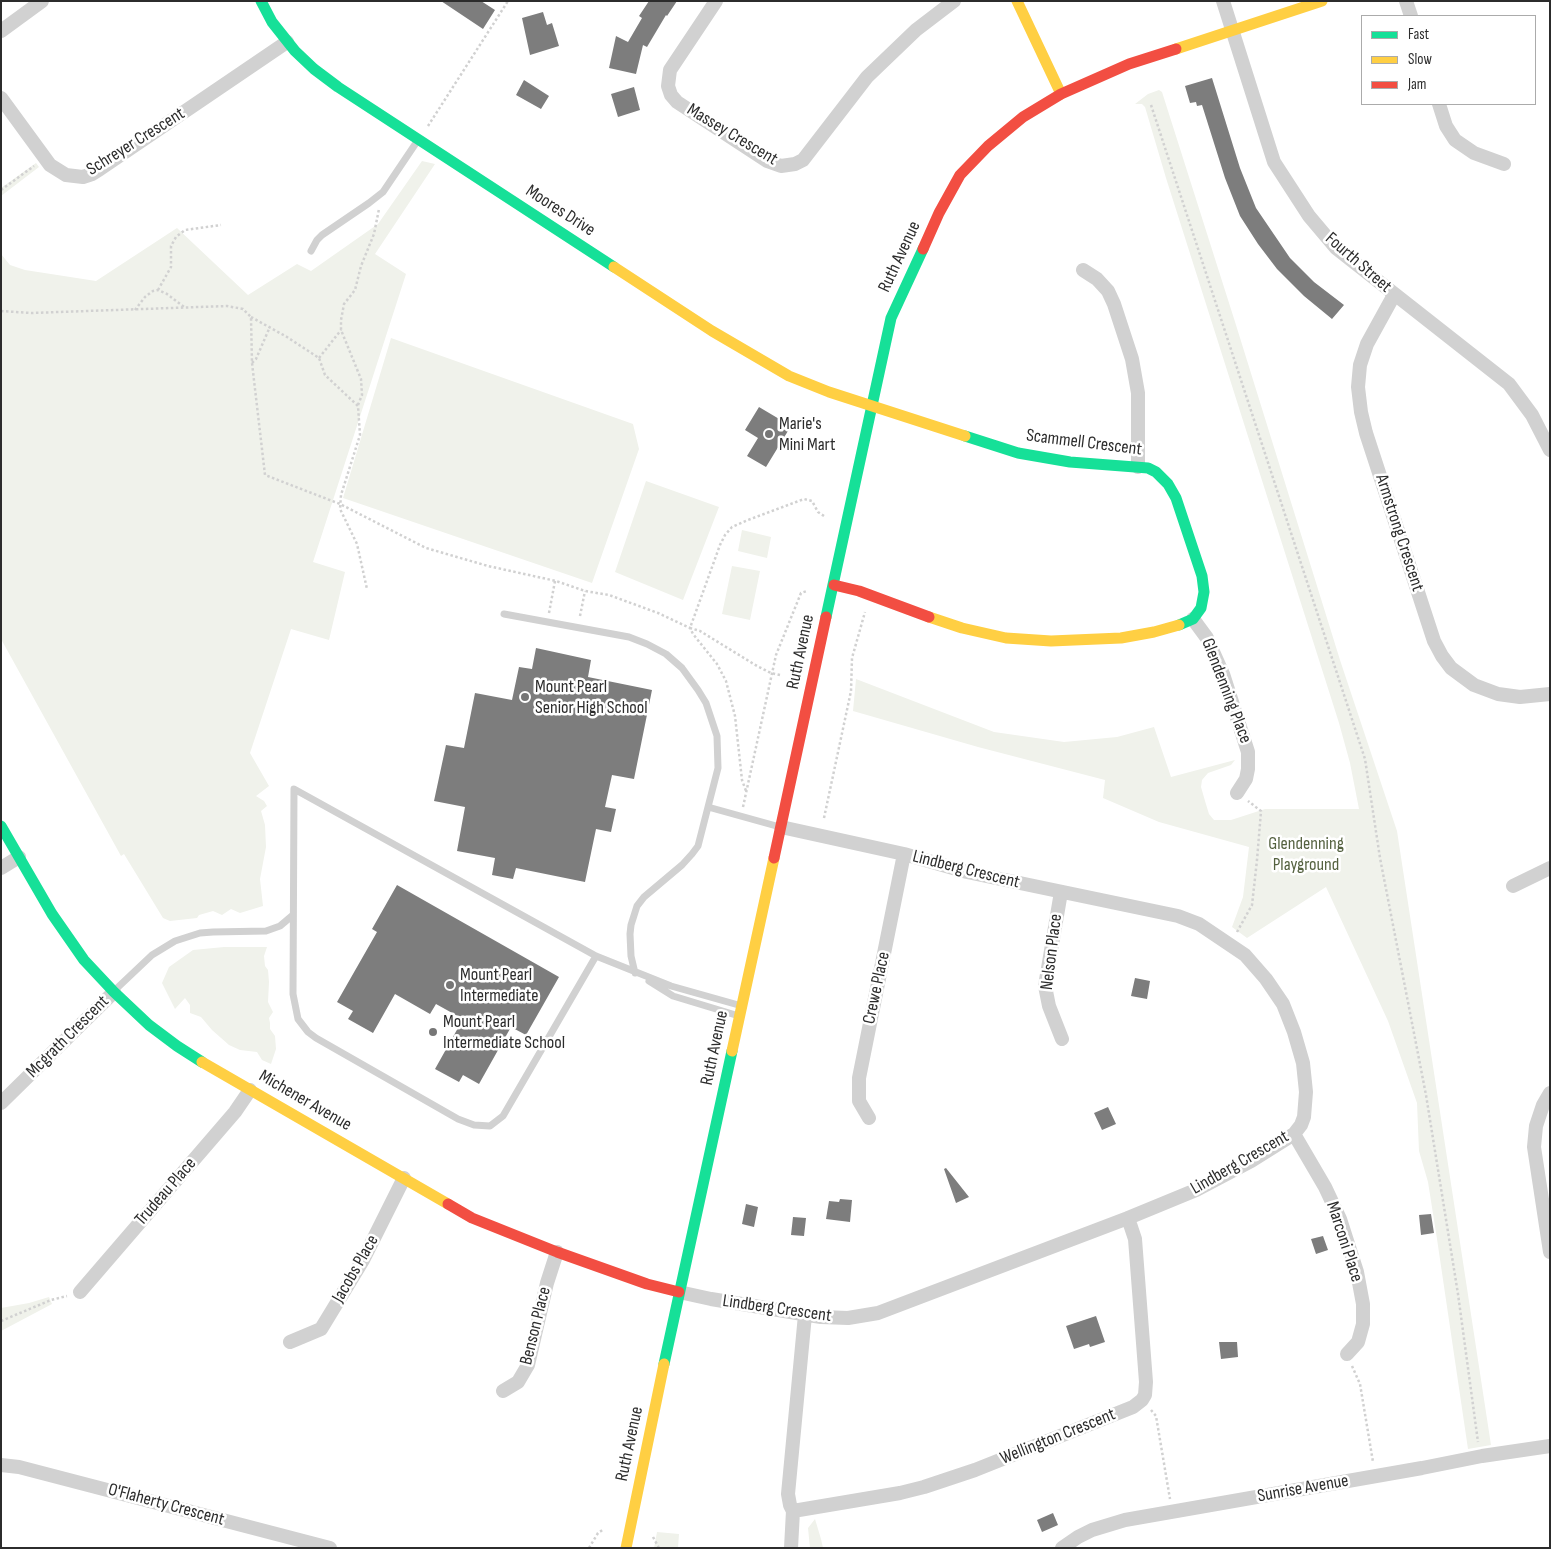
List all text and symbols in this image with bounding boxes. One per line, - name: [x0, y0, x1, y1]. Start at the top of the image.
- legend: [1361, 15, 1536, 105]
- text: Fast: [1408, 25, 1429, 44]
- text: Slow: [1408, 50, 1432, 69]
- text: Jam: [1408, 75, 1426, 94]
- street label: Massey Crescent: [683, 99, 781, 171]
- street label: Schreyer Crescent: [83, 103, 189, 181]
- street label: Moores Drive: [521, 181, 599, 241]
- street label: Ruth Avenue: [874, 218, 926, 296]
- street label: Fourth Street: [1320, 228, 1396, 298]
- place label: Marie's Mini Mart: [779, 413, 835, 456]
- street label: Scammell Crescent: [1025, 425, 1143, 461]
- marker: Marie's Mini Mart: [763, 428, 775, 440]
- street label: Armstrong Crescent: [1370, 472, 1428, 594]
- street label: Ruth Avenue: [783, 613, 819, 691]
- street label: Glendenning Place: [1196, 635, 1256, 747]
- place label: Mount Pearl Senior High School: [535, 676, 648, 719]
- marker: Mount Pearl Senior High School: [519, 691, 531, 703]
- park label: Glendenning Playground: [1268, 833, 1344, 876]
- street label: Lindberg Crescent: [910, 846, 1022, 894]
- street label: Nelson Place: [1037, 913, 1067, 991]
- street label: Crewe Place: [859, 950, 895, 1026]
- place label: Mount Pearl Intermediate: [460, 964, 538, 1006]
- marker: Mount Pearl Intermediate: [444, 979, 456, 991]
- street label: Mcgrath Crescent: [22, 991, 114, 1083]
- street label: Ruth Avenue: [697, 1009, 733, 1087]
- place label: Mount Pearl Intermediate School: [443, 1011, 565, 1054]
- marker: Mount Pearl Intermediate School: [427, 1026, 439, 1038]
- street label: Michener Avenue: [255, 1066, 355, 1136]
- street label: Lindberg Crescent: [1187, 1126, 1293, 1200]
- street label: Trudeau Place: [131, 1154, 201, 1230]
- street label: Marconi Place: [1321, 1199, 1367, 1285]
- street label: Jacobs Place: [328, 1231, 384, 1307]
- street label: Benson Place: [516, 1285, 556, 1367]
- street label: Lindberg Crescent: [721, 1291, 833, 1327]
- street label: Wellington Crescent: [997, 1404, 1119, 1470]
- street label: Ruth Avenue: [612, 1405, 648, 1483]
- street label: Sunrise Avenue: [1256, 1470, 1350, 1508]
- street label: O'Flaherty Crescent: [106, 1479, 226, 1531]

